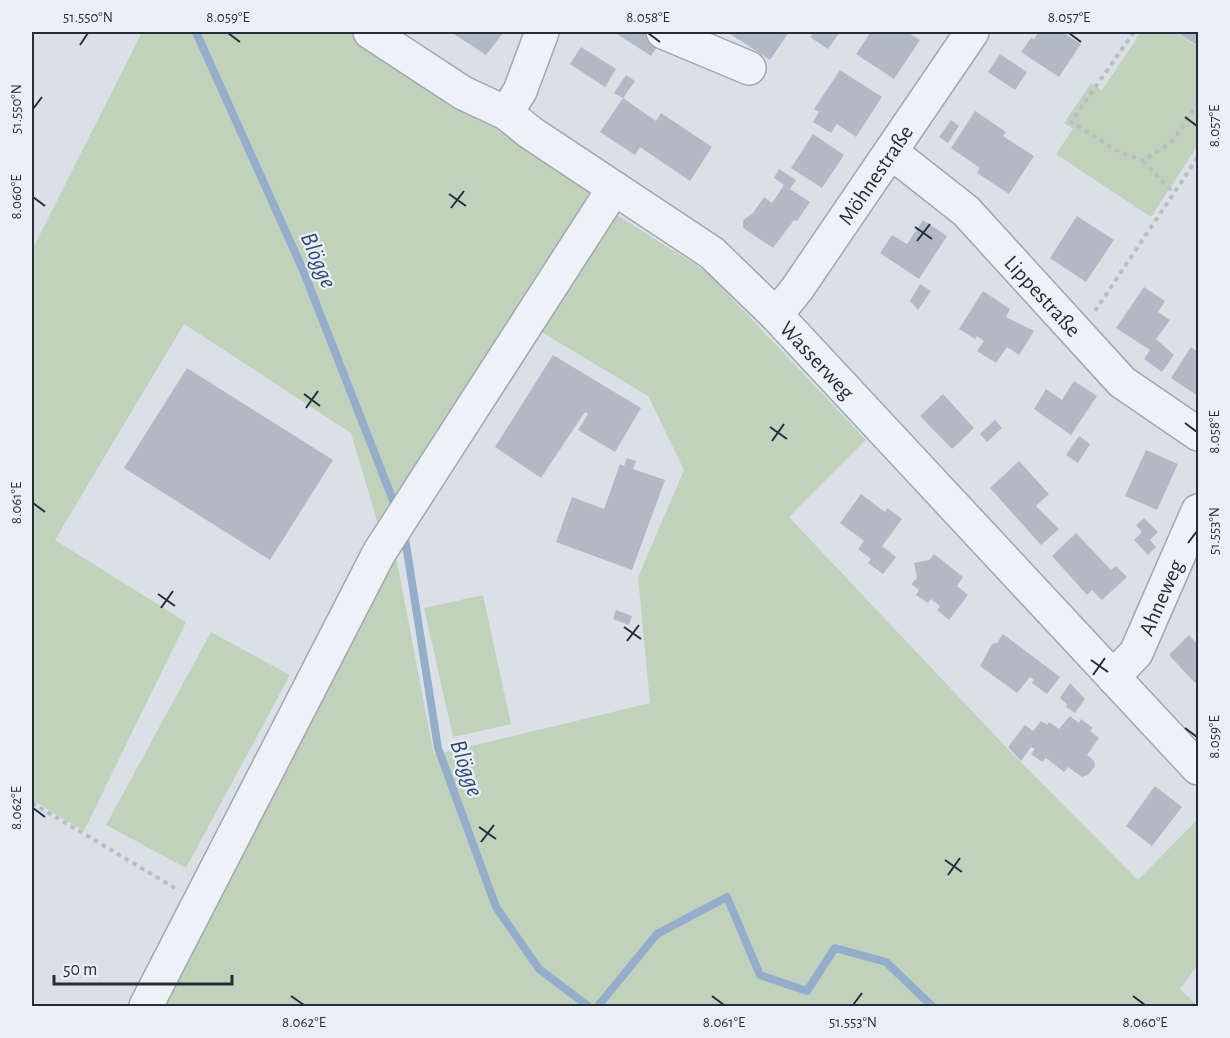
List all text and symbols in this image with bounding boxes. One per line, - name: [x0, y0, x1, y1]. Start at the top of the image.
- text: 51.550°N: [63, 10, 113, 25]
- text: 8.059°E: [206, 10, 250, 25]
- text: 8.058°E: [626, 10, 670, 25]
- text: 8.057°E: [1048, 10, 1090, 25]
- text: 51.550°N: [9, 84, 24, 134]
- text: 8.057°E: [1207, 105, 1222, 147]
- street label: Möhnestraße: [834, 121, 917, 229]
- text: 8.060°E: [9, 174, 24, 220]
- water label: Blögge: [296, 229, 341, 292]
- street label: Lippestraße: [1000, 251, 1085, 341]
- street label: Wasserweg: [776, 317, 858, 404]
- text: 8.058°E: [1207, 410, 1222, 454]
- text: 8.061°E: [9, 482, 24, 524]
- text: 51.553°N: [1207, 507, 1222, 555]
- street label: Ahneweg: [1135, 556, 1188, 639]
- text: 8.059°E: [1207, 715, 1222, 759]
- water label: Blögge: [445, 737, 487, 800]
- text: 8.062°E: [9, 786, 24, 830]
- scale bar: [54, 948, 232, 986]
- text: 50 m: [63, 961, 97, 979]
- text: 8.062°E: [282, 1015, 326, 1030]
- text: 8.061°E: [703, 1015, 745, 1030]
- text: 51.553°N: [829, 1015, 877, 1030]
- text: 8.060°E: [1122, 1015, 1168, 1030]

